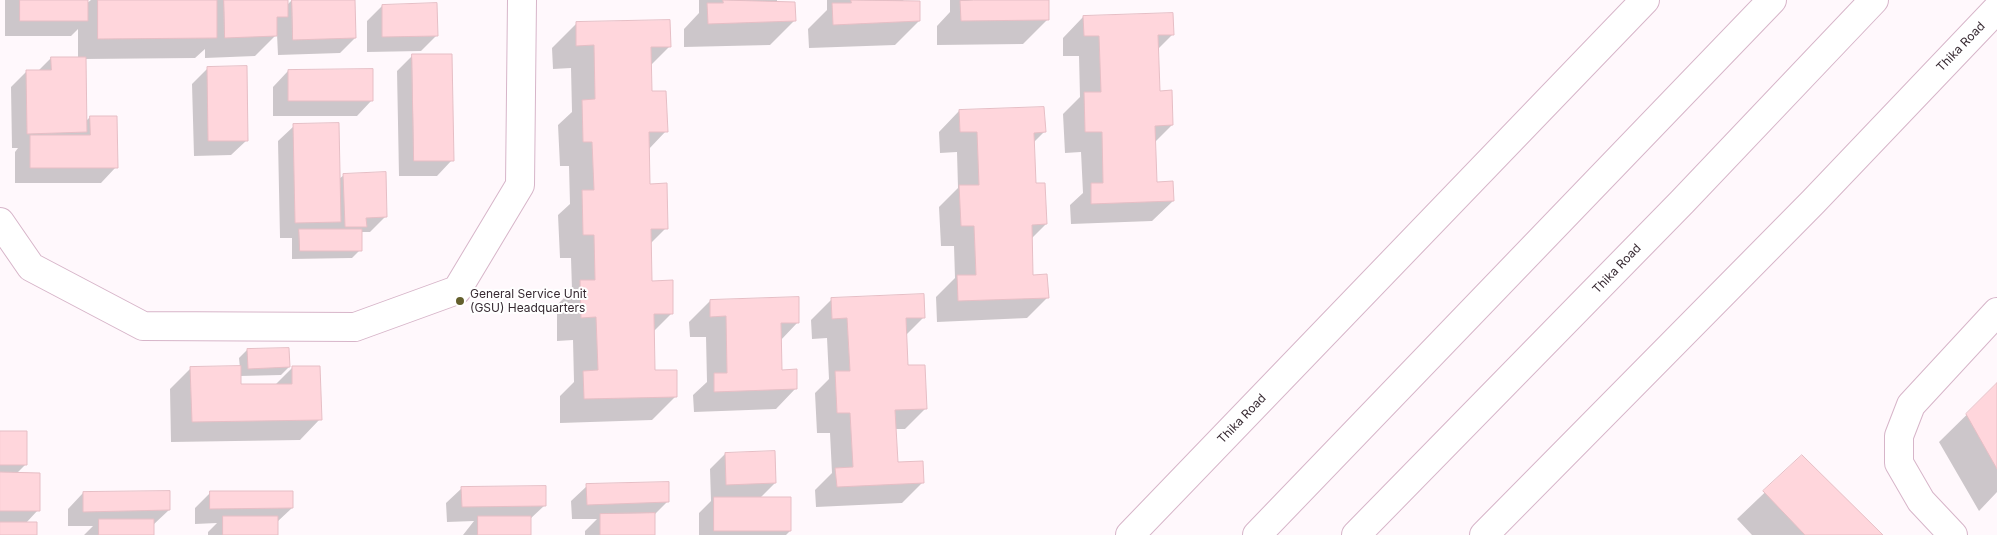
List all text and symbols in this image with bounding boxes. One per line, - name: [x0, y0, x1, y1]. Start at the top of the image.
- street label: Thika Road: [1934, 19, 1988, 75]
- street label: Thika Road: [1590, 241, 1644, 297]
- place label: General Service Unit (GSU) Headquarters: [470, 287, 587, 315]
- marker: General Service Unit (GSU) Headquarters: [454, 295, 466, 307]
- street label: Thika Road: [1215, 391, 1269, 447]

